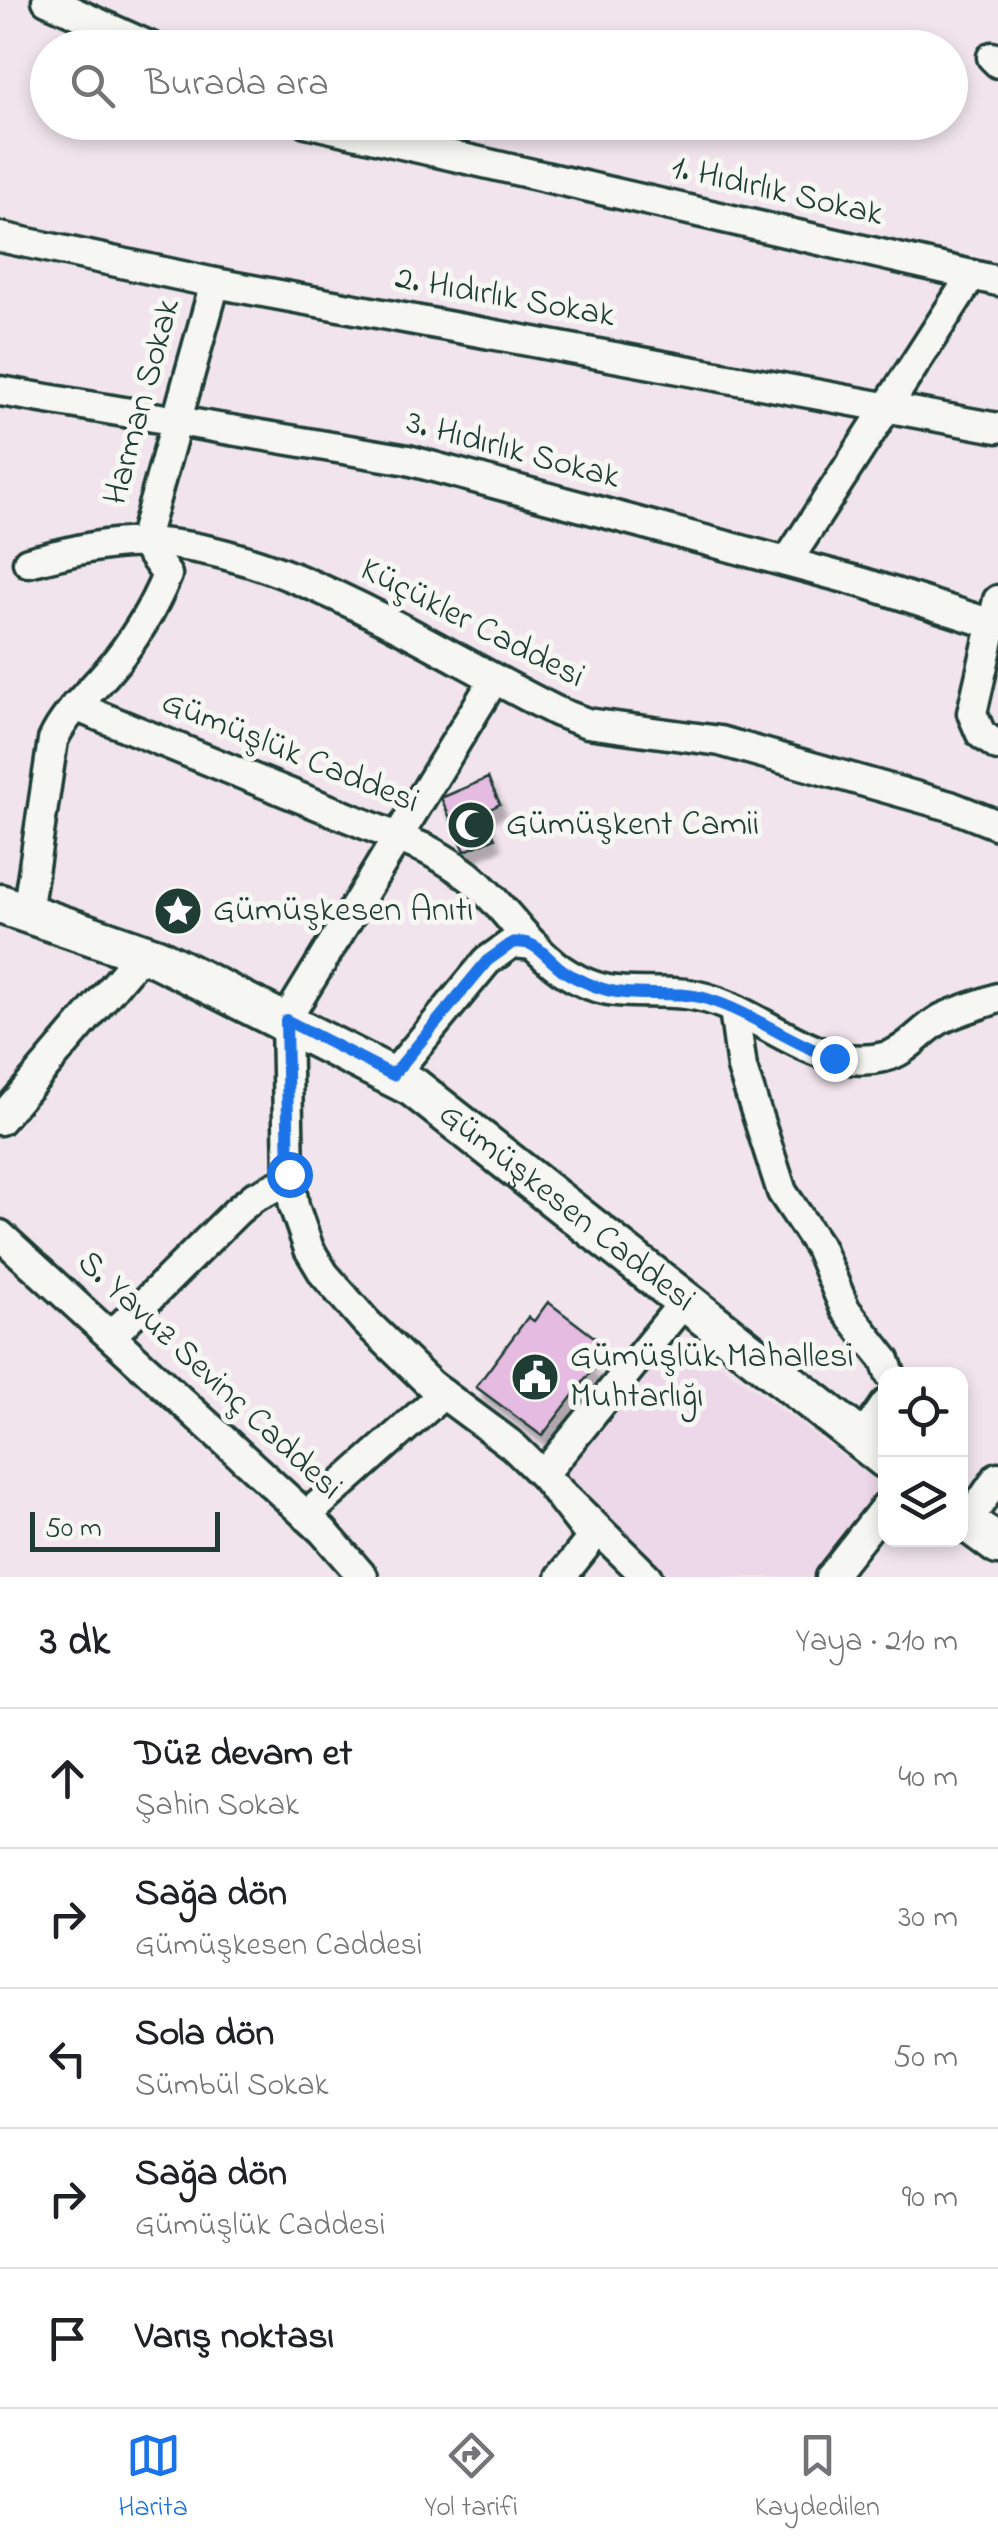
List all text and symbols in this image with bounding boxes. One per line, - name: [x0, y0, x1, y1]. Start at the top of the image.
- search box: [30, 30, 968, 140]
- text: Burada ara: [145, 57, 329, 113]
- icon: search: [65, 58, 120, 113]
- street label: 1. Hıdırlık Sokak: [666, 143, 889, 241]
- street label: 2. Hıdırlık Sokak: [391, 254, 619, 343]
- street label: Harman Sokak: [91, 293, 195, 511]
- street label: 3. Hıdırlık Sokak: [401, 398, 626, 504]
- street label: Küçükler Caddesi: [351, 545, 593, 703]
- street label: Gümüşlük Caddesi: [153, 678, 427, 828]
- mosque icon: Gümüşkent Camii: [445, 799, 497, 851]
- place label: Gümüşkent Camii: [506, 800, 759, 851]
- place icon: Gümüşkesen Anıtı: [152, 885, 204, 937]
- place label: Gümüşkesen Anıtı: [213, 886, 473, 937]
- route end: [812, 1036, 858, 1082]
- street label: Gümüşkesen Caddesi: [427, 1090, 706, 1325]
- route start: [267, 1152, 313, 1198]
- street label: S. Yavuz Sevinç Caddesi: [65, 1239, 353, 1513]
- place label: Gümüşlük Mahallesi Muhtarlığı: [570, 1332, 854, 1423]
- public building icon: Gümüşlük Mahallesi Muhtarlığı: [509, 1351, 561, 1403]
- map controls: [878, 1367, 968, 1547]
- button: locate: [878, 1367, 968, 1457]
- button: layers: [878, 1457, 968, 1547]
- scale bar: [30, 1507, 220, 1552]
- text: 50 m: [45, 1509, 102, 1550]
- text: 3 dk: [40, 1612, 110, 1673]
- text: Yaya · 210 m: [795, 1619, 958, 1666]
- text: Düz devam et: [135, 1727, 352, 1783]
- icon: ahead: [40, 1751, 95, 1806]
- text: 40 m: [898, 1755, 958, 1802]
- text: Şahin Sokak: [135, 1783, 299, 1830]
- text: Sağa dön: [135, 1867, 287, 1923]
- icon: right: [40, 1891, 95, 1946]
- text: 30 m: [898, 1895, 958, 1942]
- text: Gümüşkesen Caddesi: [135, 1923, 423, 1970]
- text: Sola dön: [135, 2007, 274, 2063]
- icon: left: [40, 2031, 95, 2086]
- text: 50 m: [893, 2035, 958, 2082]
- text: Sümbül Sokak: [135, 2063, 329, 2110]
- text: Sağa dön: [135, 2147, 287, 2203]
- icon: right: [40, 2171, 95, 2226]
- text: 90 m: [902, 2175, 958, 2222]
- text: Gümüşlük Caddesi: [135, 2203, 385, 2250]
- text: Varış noktası: [135, 2310, 334, 2366]
- icon: arrive: [40, 2311, 95, 2366]
- tab: Harita: [118, 2428, 188, 2529]
- tab: Yol tarifi: [424, 2428, 518, 2529]
- tab: Kaydedilen: [755, 2428, 880, 2529]

